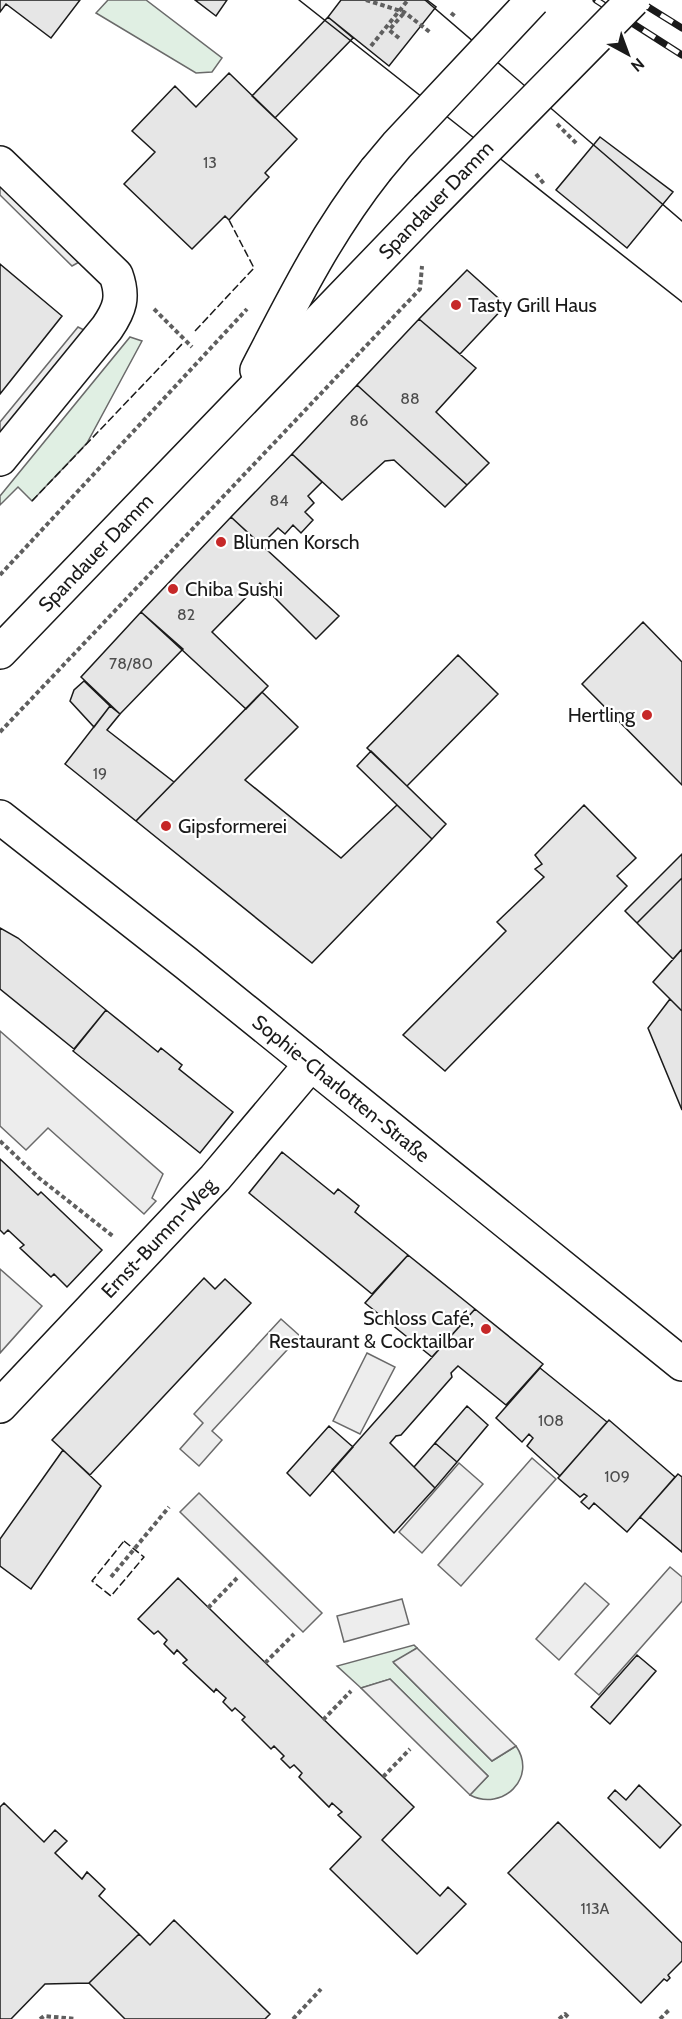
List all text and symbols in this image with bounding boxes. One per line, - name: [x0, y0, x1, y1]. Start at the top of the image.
- north arrow: [598, 24, 658, 84]
- text: N: [627, 54, 648, 76]
- street label: Spandauer Damm: [374, 136, 498, 264]
- house number: 13: [203, 153, 217, 172]
- place label: Tasty Grill Haus: [468, 293, 597, 317]
- marker: Tasty Grill Haus: [449, 298, 463, 312]
- house number: 88: [400, 389, 420, 408]
- house number: 86: [350, 411, 368, 430]
- street label: Spandauer Damm: [33, 489, 158, 617]
- house number: 84: [270, 491, 288, 510]
- place label: Blumen Korsch: [233, 530, 360, 554]
- marker: Blumen Korsch: [214, 535, 228, 549]
- place label: Chiba Sushi: [185, 577, 283, 601]
- marker: Chiba Sushi: [166, 582, 180, 596]
- house number: 82: [177, 605, 195, 624]
- house number: 78/80: [109, 654, 153, 673]
- place label: Hertling: [568, 703, 636, 727]
- marker: Hertling: [640, 708, 654, 722]
- house number: 19: [93, 764, 107, 783]
- place label: Gipsformerei: [178, 814, 287, 838]
- marker: Gipsformerei: [159, 819, 173, 833]
- street label: Sophie-Charlotten-Straße: [248, 1010, 435, 1167]
- street label: Ernst-Bumm-Weg: [96, 1172, 221, 1303]
- place label: Schloss Café, Restaurant & Cocktailbar: [269, 1306, 475, 1353]
- marker: Schloss Café, Restaurant & Cocktailbar: [479, 1322, 493, 1336]
- house number: 108: [538, 1411, 564, 1430]
- house number: 109: [604, 1467, 630, 1486]
- house number: 113A: [581, 1899, 610, 1918]

